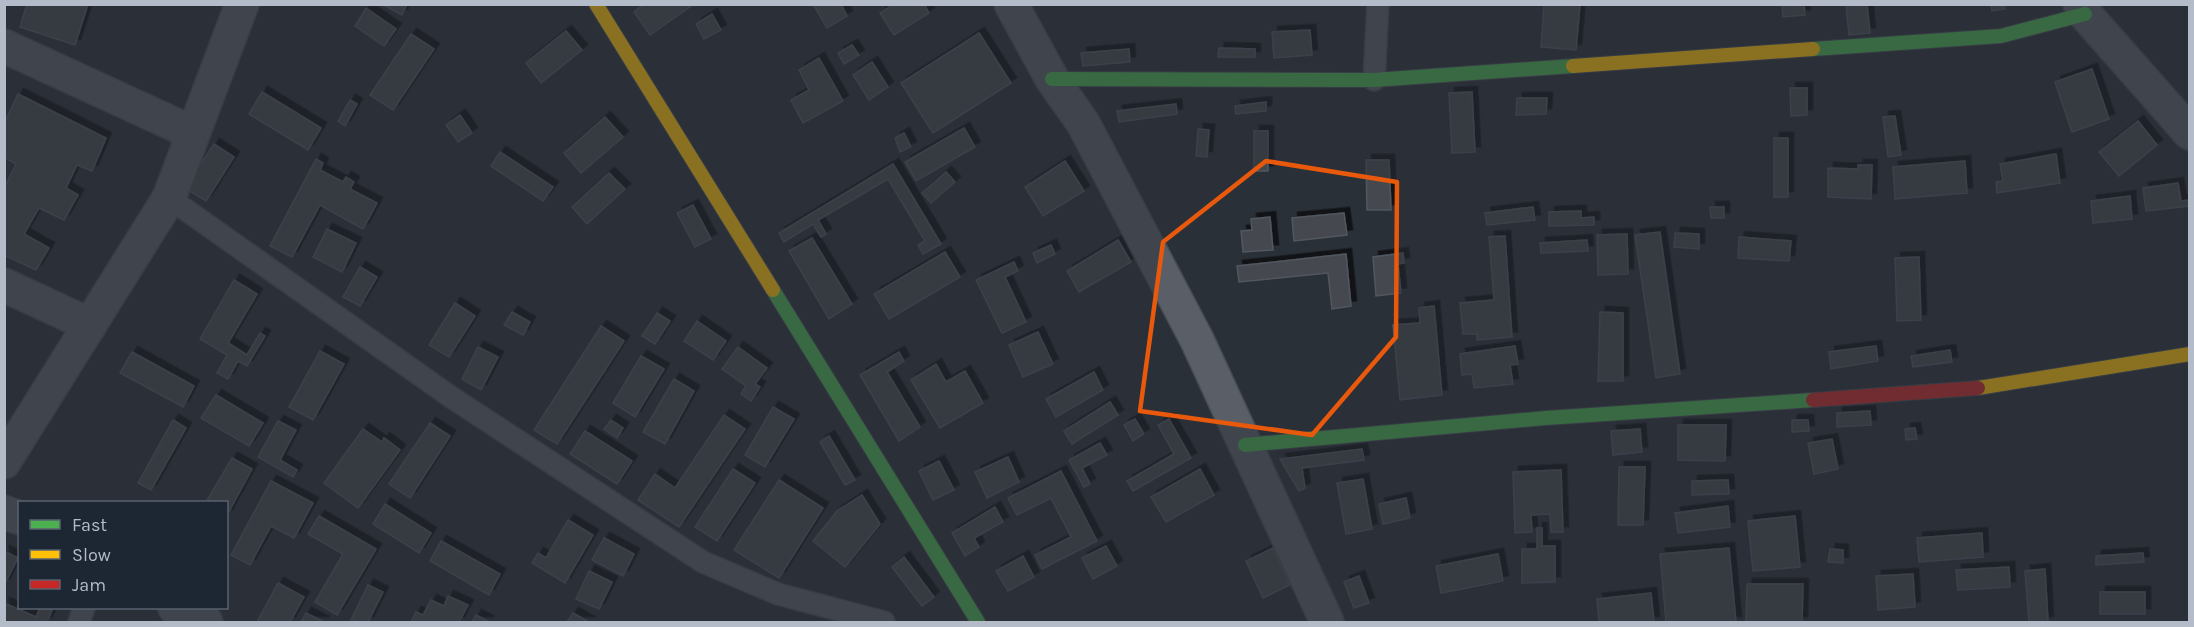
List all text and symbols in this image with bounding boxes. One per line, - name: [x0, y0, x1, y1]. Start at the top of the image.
- legend: [18, 501, 228, 609]
- text: Fast: [72, 514, 107, 536]
- text: Slow: [72, 544, 111, 566]
- text: Jam: [72, 574, 106, 596]

